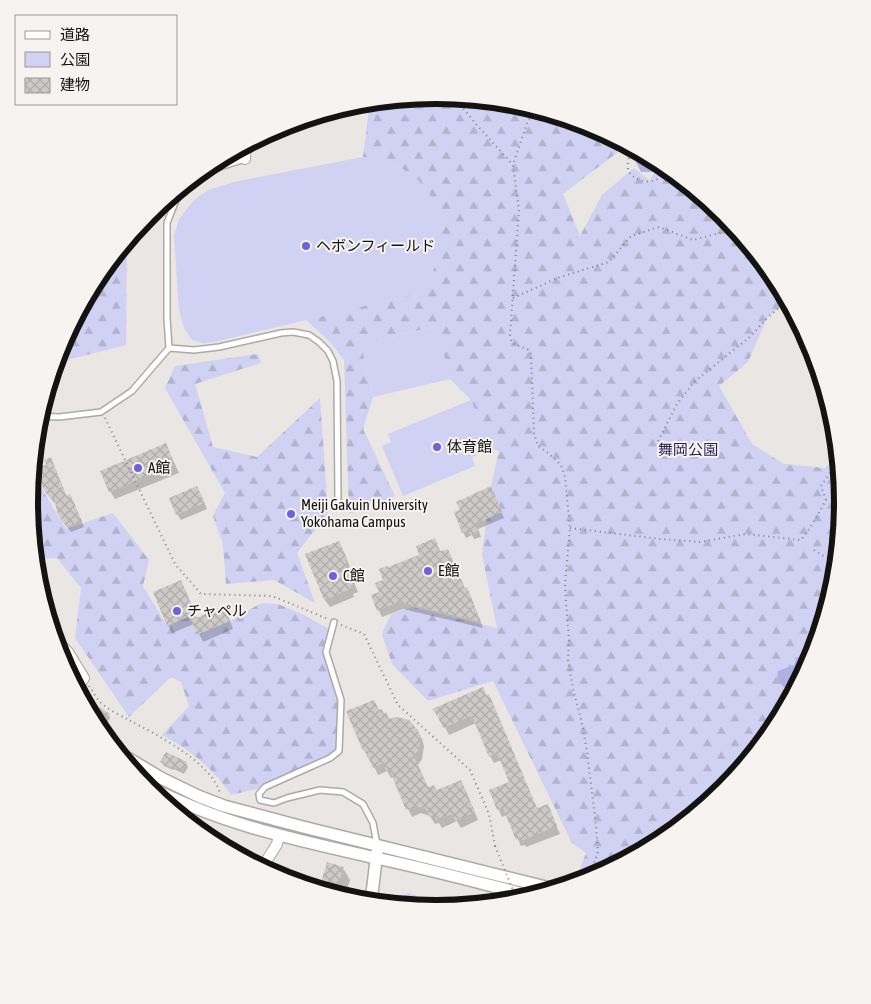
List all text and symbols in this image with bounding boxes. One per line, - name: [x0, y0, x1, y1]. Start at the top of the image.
- legend: [15, 15, 178, 105]
- text: 道路: [60, 26, 90, 43]
- text: 公園: [60, 51, 90, 68]
- text: 建物: [60, 76, 90, 93]
- place label: ヘボンフィールド: [316, 237, 435, 254]
- marker: ヘボンフィールド: [300, 240, 312, 252]
- place label: 体育館: [447, 438, 492, 455]
- marker: 体育館: [431, 441, 443, 453]
- park label: 舞岡公園: [658, 441, 718, 458]
- place label: A館: [148, 459, 170, 476]
- marker: A館: [132, 462, 144, 474]
- place label: Meiji Gakuin University Yokohama Campus: [301, 496, 428, 530]
- marker: Meiji Gakuin University Yokohama Campus: [285, 508, 297, 520]
- place label: E館: [438, 562, 459, 579]
- marker: E館: [422, 565, 434, 577]
- place label: C館: [343, 567, 365, 584]
- marker: C館: [327, 570, 339, 582]
- place label: チャペル: [187, 602, 247, 619]
- marker: チャペル: [171, 605, 183, 617]

